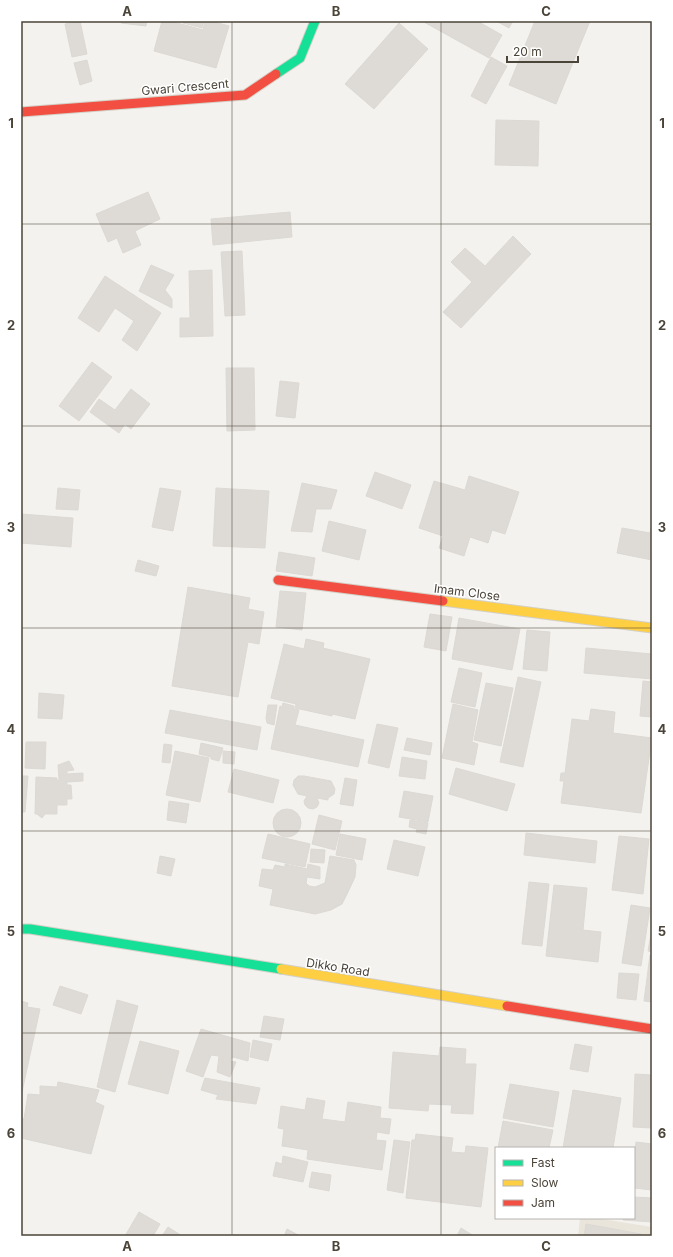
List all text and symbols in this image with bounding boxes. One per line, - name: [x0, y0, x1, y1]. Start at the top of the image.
- text: A: [122, 3, 132, 19]
- text: B: [332, 3, 341, 19]
- text: C: [541, 3, 551, 19]
- scale bar: [507, 38, 578, 64]
- text: 20 m: [513, 44, 542, 59]
- street label: Gwari Crescent: [141, 76, 229, 98]
- text: 1: [8, 115, 14, 131]
- text: 1: [659, 115, 665, 131]
- text: 2: [7, 317, 15, 333]
- text: 2: [658, 317, 666, 333]
- text: 3: [7, 519, 15, 535]
- text: 3: [658, 519, 666, 535]
- street label: Imam Close: [433, 580, 501, 604]
- text: 4: [7, 721, 16, 737]
- text: 4: [658, 721, 667, 737]
- text: 5: [7, 923, 15, 939]
- text: 5: [658, 923, 666, 939]
- street label: Dikko Road: [305, 955, 371, 979]
- text: 6: [7, 1125, 15, 1141]
- text: 6: [658, 1125, 666, 1141]
- legend: [495, 1147, 635, 1219]
- text: Fast: [531, 1155, 555, 1170]
- text: Slow: [531, 1175, 559, 1190]
- text: Jam: [531, 1195, 555, 1210]
- text: A: [122, 1238, 132, 1254]
- text: B: [332, 1238, 341, 1254]
- text: C: [541, 1238, 551, 1254]

